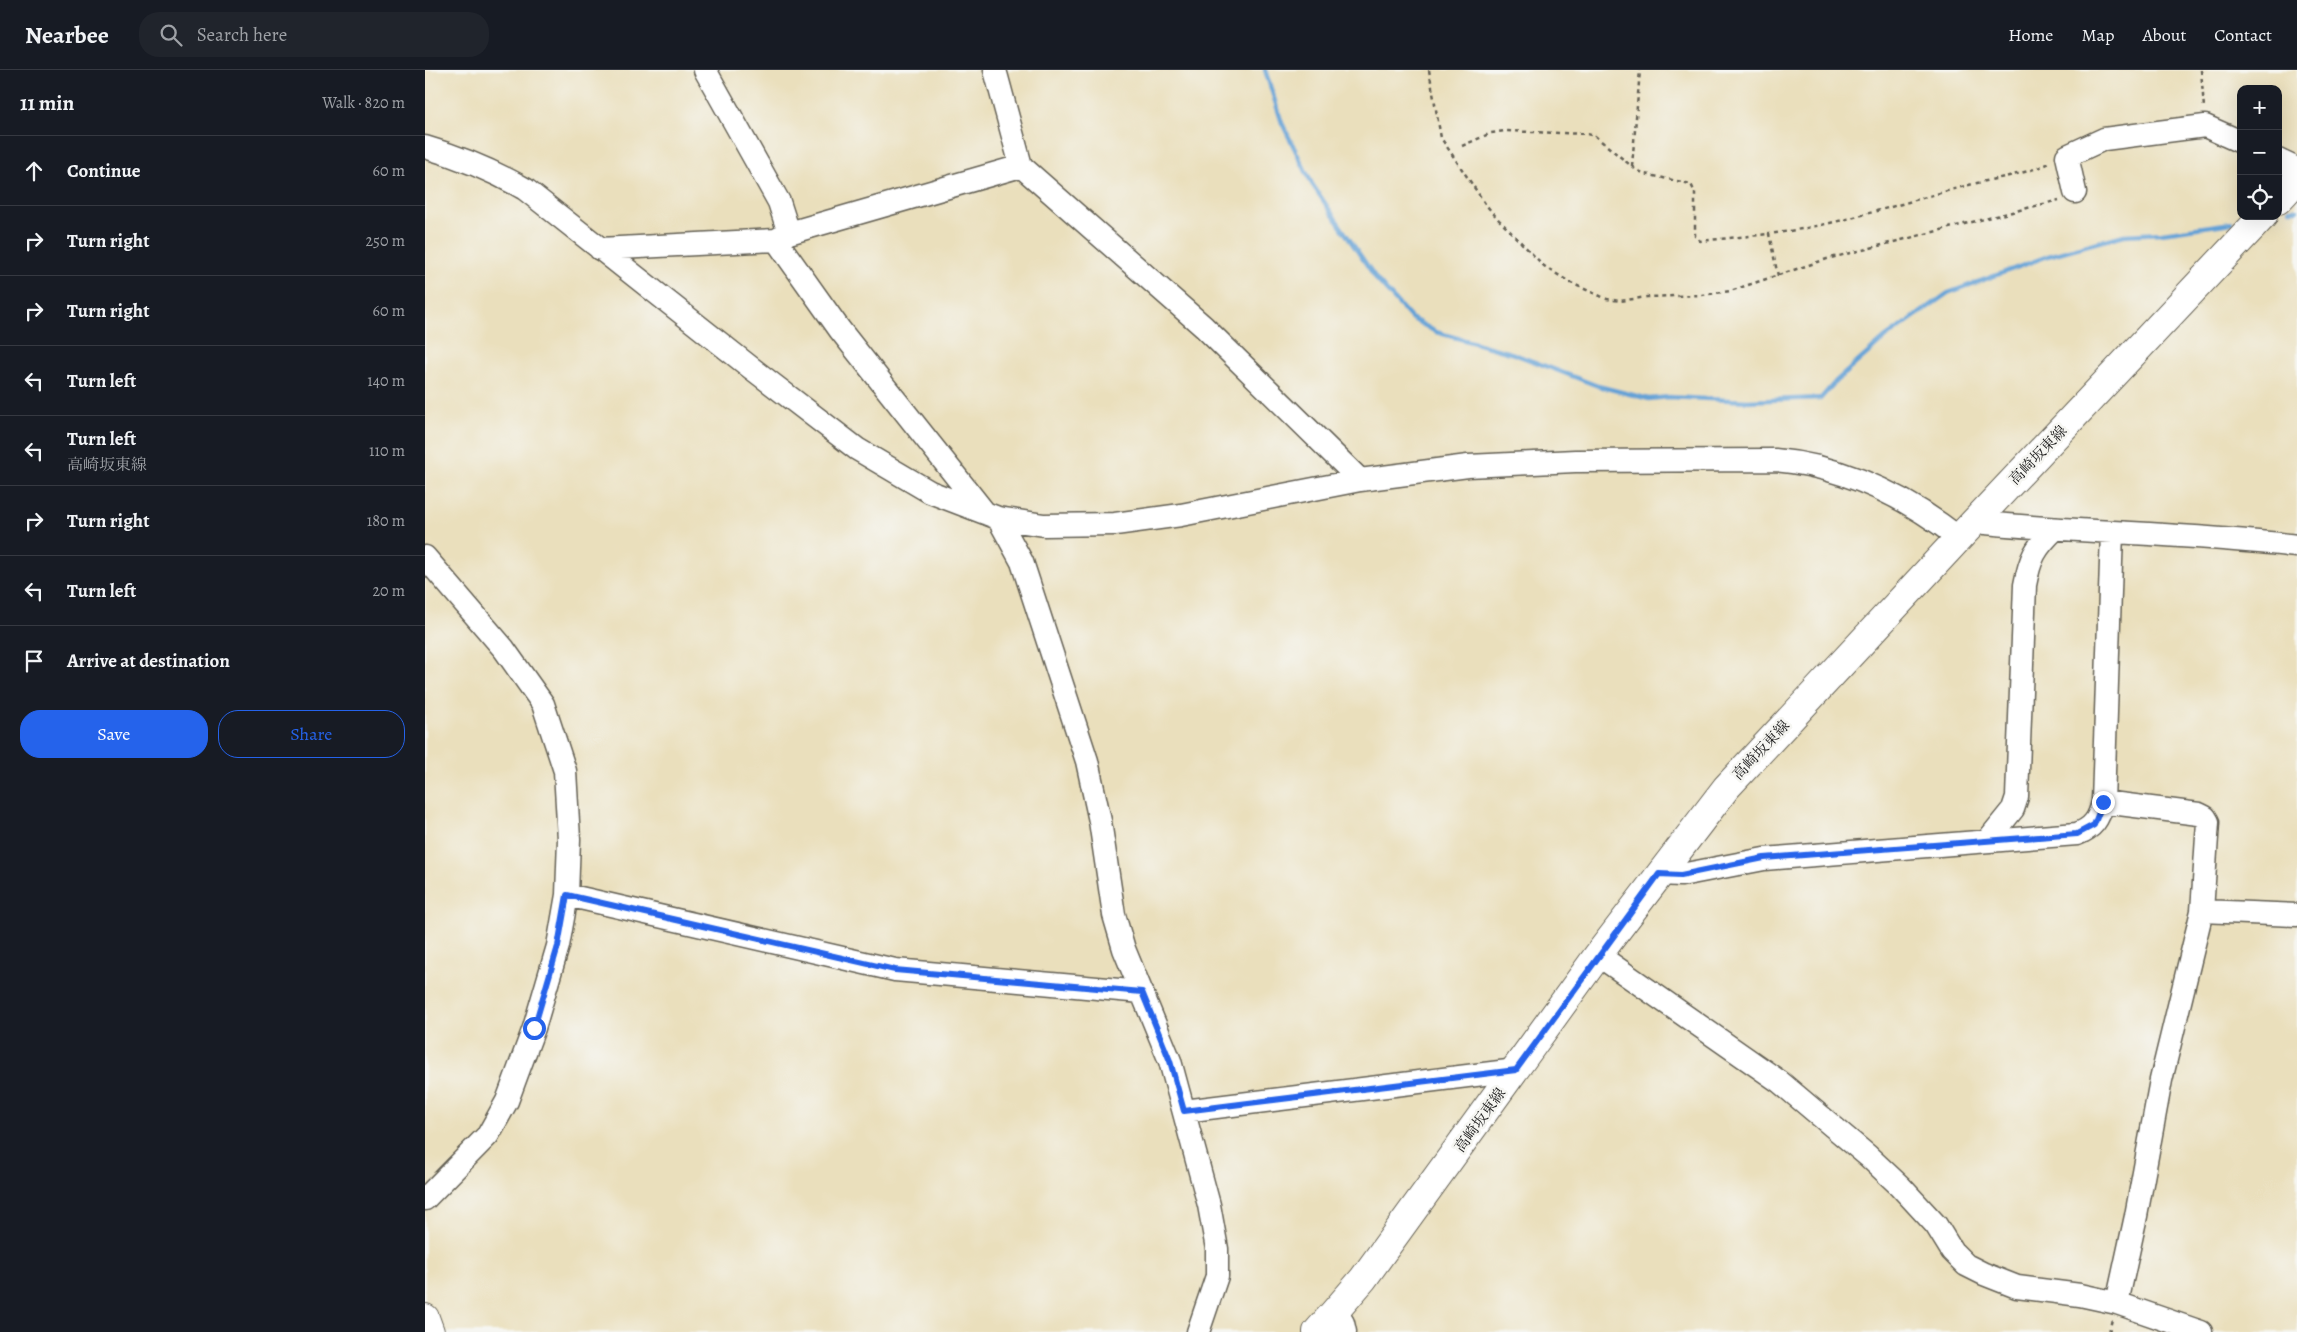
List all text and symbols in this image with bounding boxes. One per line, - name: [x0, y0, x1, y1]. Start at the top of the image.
- search box: [139, 12, 489, 57]
- text: Nearbee: [25, 19, 109, 51]
- icon: search: [157, 21, 185, 49]
- text: Search here: [197, 22, 287, 48]
- text: Home: [2008, 23, 2053, 47]
- text: Map: [2081, 23, 2114, 47]
- text: About: [2142, 23, 2186, 47]
- text: Contact: [2214, 23, 2272, 47]
- map controls: [2237, 85, 2282, 220]
- button: +: [2237, 85, 2282, 130]
- text: 11 min: [20, 89, 74, 117]
- text: Walk · 820 m: [322, 92, 405, 114]
- button: −: [2237, 130, 2282, 175]
- icon: ahead: [20, 157, 48, 185]
- text: Continue: [67, 158, 141, 184]
- text: 60 m: [373, 160, 405, 182]
- button: locate: [2237, 175, 2282, 220]
- icon: right: [20, 227, 48, 255]
- text: Turn right: [67, 228, 149, 254]
- text: 250 m: [366, 230, 405, 252]
- icon: right: [20, 297, 48, 325]
- text: Turn right: [67, 298, 149, 324]
- text: 60 m: [373, 300, 405, 322]
- icon: left: [20, 367, 48, 395]
- text: Turn left: [67, 368, 136, 394]
- text: 140 m: [367, 370, 405, 392]
- street label: 高崎坂東線: [2005, 421, 2071, 489]
- text: Turn left: [67, 426, 136, 452]
- icon: left: [20, 437, 48, 465]
- text: 110 m: [369, 440, 405, 462]
- text: 高崎坂東線: [67, 454, 147, 476]
- icon: right: [20, 507, 48, 535]
- text: Turn right: [67, 508, 149, 534]
- text: 180 m: [367, 510, 405, 532]
- icon: left: [20, 577, 48, 605]
- text: Turn left: [67, 578, 136, 604]
- text: 20 m: [372, 580, 405, 602]
- icon: arrive: [20, 647, 48, 675]
- text: Arrive at destination: [67, 648, 230, 674]
- button: Save: [20, 710, 208, 758]
- button: Share: [218, 710, 405, 758]
- street label: 高崎坂東線: [1728, 716, 1794, 784]
- route end: [2092, 791, 2115, 814]
- route start: [523, 1017, 546, 1040]
- street label: 高崎坂東線: [1450, 1084, 1510, 1156]

